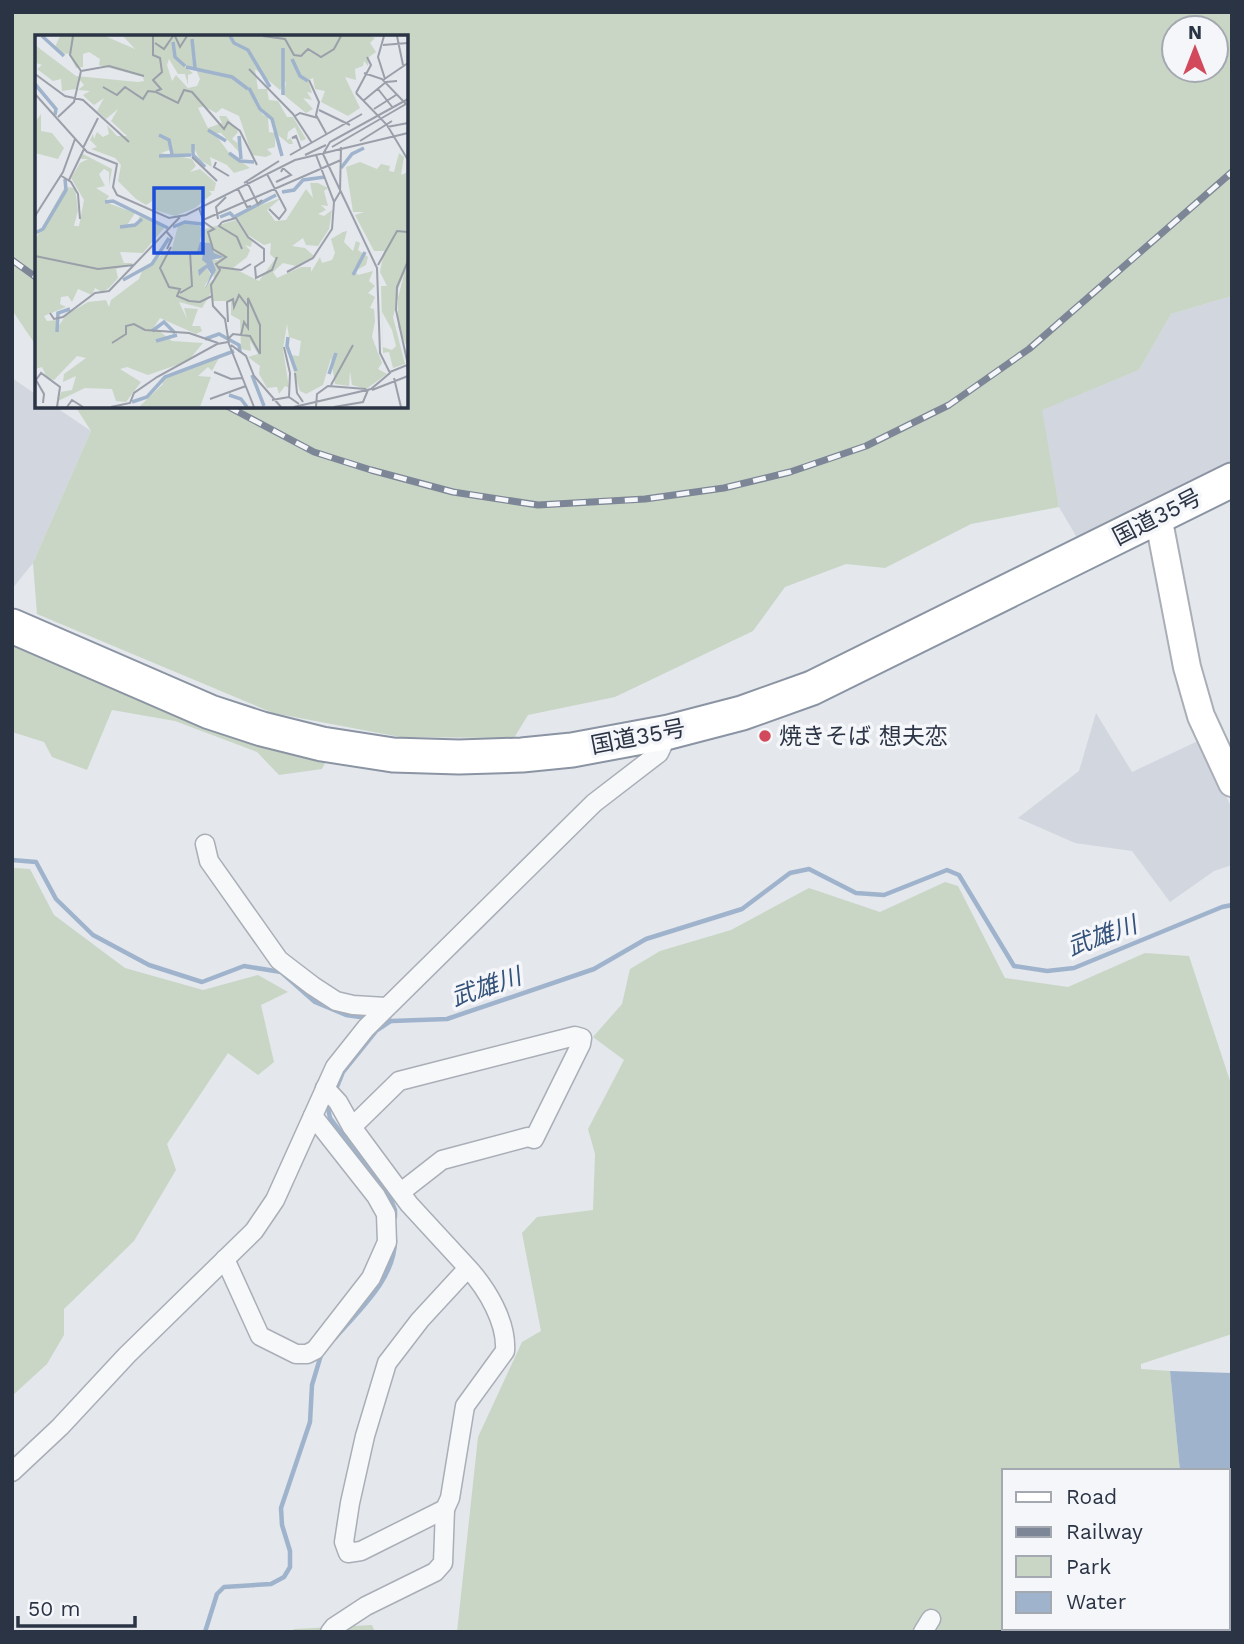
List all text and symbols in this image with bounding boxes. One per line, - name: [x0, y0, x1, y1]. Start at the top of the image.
- north arrow: [1160, 14, 1230, 84]
- text: N: [1188, 21, 1202, 44]
- inset map: [35, 35, 408, 408]
- street label: 国道35号: [1108, 483, 1206, 551]
- street label: 国道35号: [588, 715, 688, 759]
- place label: 焼きそば 想夫恋: [779, 723, 948, 750]
- marker: 焼きそば 想夫恋: [757, 728, 773, 744]
- water label: 武雄川: [1063, 910, 1143, 961]
- water label: 武雄川: [447, 961, 527, 1012]
- legend: [1002, 1469, 1230, 1630]
- text: Road: [1066, 1484, 1117, 1509]
- text: Railway: [1066, 1519, 1143, 1544]
- text: Park: [1066, 1554, 1111, 1579]
- scale bar: [18, 1584, 135, 1628]
- text: Water: [1066, 1589, 1127, 1614]
- text: 50 m: [28, 1596, 80, 1621]

